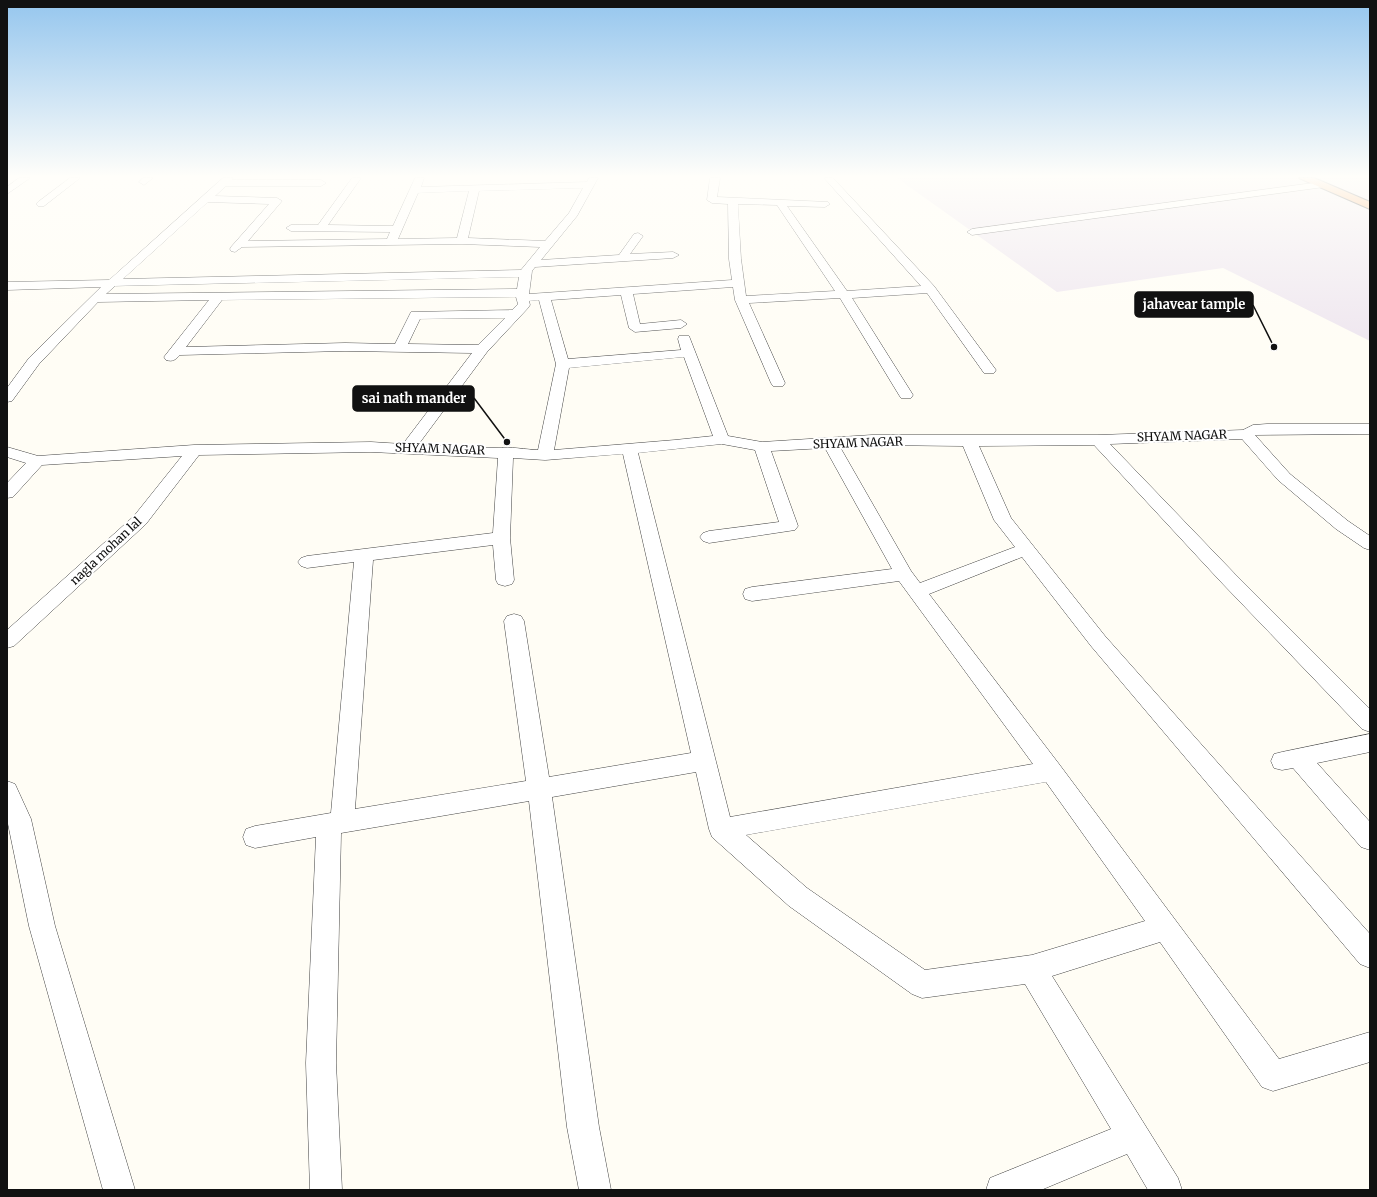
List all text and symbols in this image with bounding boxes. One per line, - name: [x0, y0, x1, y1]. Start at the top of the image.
- callout: jahavear tample: [1135, 292, 1253, 317]
- text: jahavear tample: [1142, 296, 1245, 313]
- callout: sai nath mander: [353, 386, 474, 411]
- text: sai nath mander: [362, 390, 466, 407]
- street label: SHYAM NAGAR: [1137, 426, 1228, 445]
- street label: SHYAM NAGAR: [813, 433, 904, 452]
- street label: SHYAM NAGAR: [395, 439, 486, 458]
- street label: nagla mohan lal: [67, 513, 145, 588]

